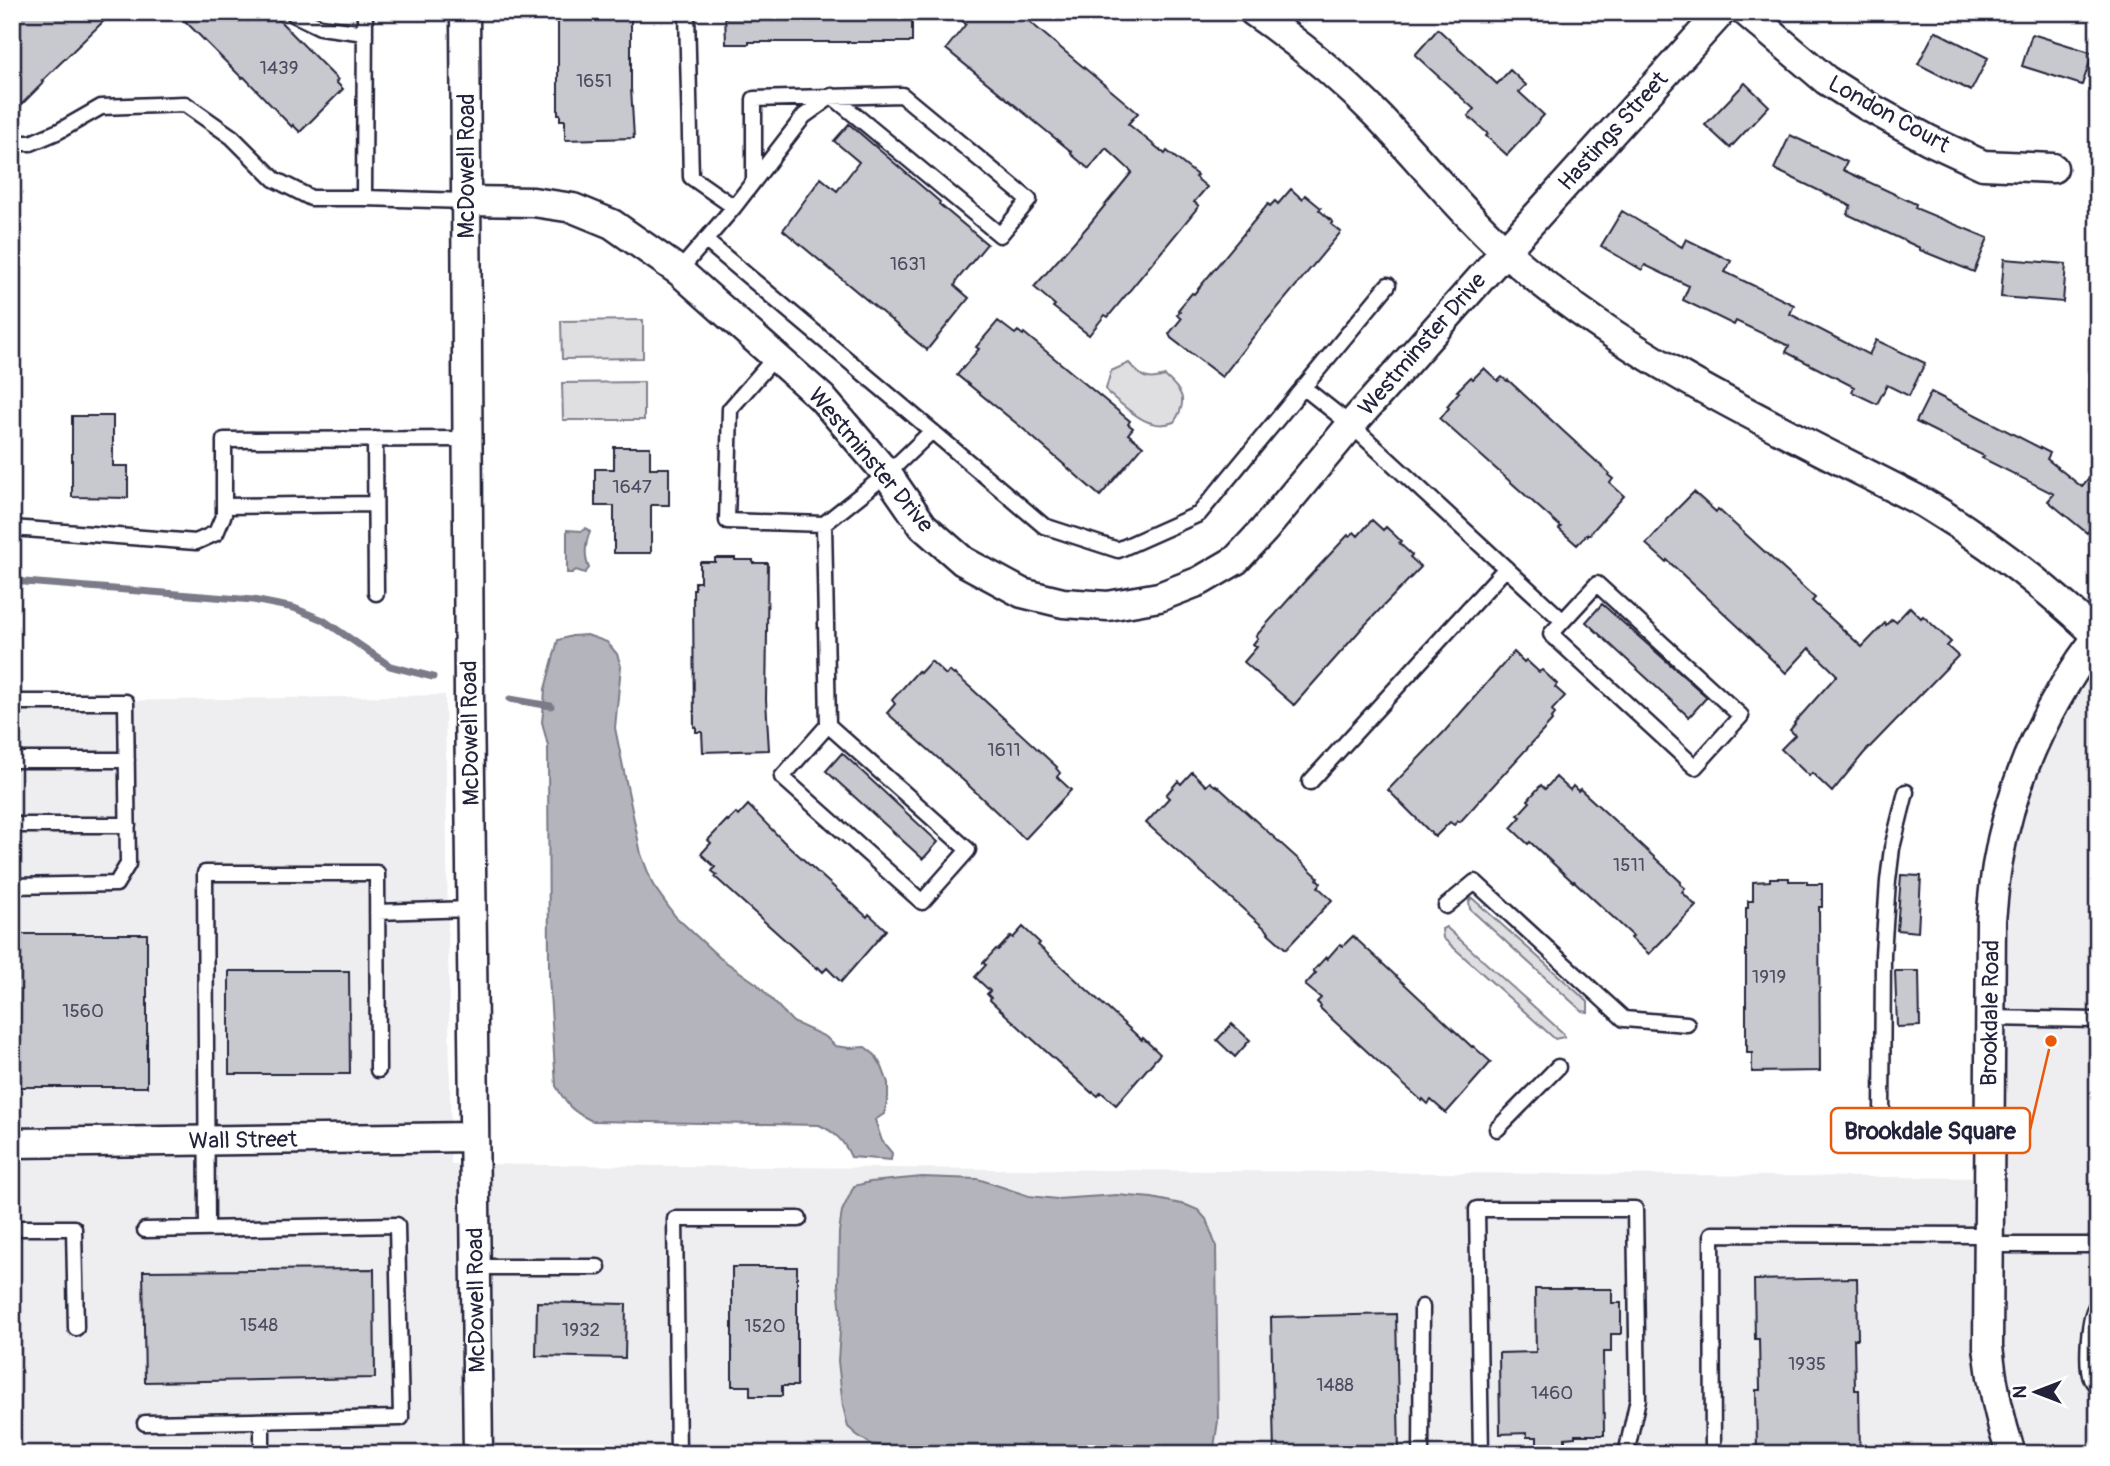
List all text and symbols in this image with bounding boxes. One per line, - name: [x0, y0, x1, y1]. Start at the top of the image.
- house number: 1439: [260, 56, 298, 80]
- street label: Hastings Street: [1552, 65, 1675, 197]
- house number: 1651: [576, 69, 612, 93]
- street label: London Court: [1823, 69, 1956, 160]
- street label: McDowell Road: [452, 93, 481, 239]
- house number: 1631: [890, 252, 926, 276]
- street label: Westminster Drive: [1352, 266, 1493, 422]
- street label: Westminster Drive: [802, 382, 941, 539]
- house number: 1647: [612, 475, 652, 499]
- street label: McDowell Road: [454, 660, 486, 806]
- house number: 1611: [987, 738, 1021, 762]
- house number: 1511: [1613, 853, 1645, 877]
- street label: Brookdale Road: [1974, 940, 2006, 1086]
- house number: 1919: [1752, 965, 1786, 989]
- house number: 1560: [62, 999, 104, 1023]
- callout: Brookdale Square: [1831, 1108, 2030, 1153]
- text: Brookdale Square: [1844, 1117, 2017, 1146]
- street label: Wall Street: [188, 1125, 298, 1155]
- street label: McDowell Road: [460, 1227, 492, 1373]
- house number: 1548: [240, 1313, 278, 1337]
- house number: 1520: [744, 1314, 786, 1338]
- house number: 1932: [562, 1318, 600, 1342]
- house number: 1935: [1788, 1352, 1826, 1376]
- north arrow: [2002, 1358, 2072, 1428]
- house number: 1488: [1316, 1373, 1354, 1397]
- house number: 1460: [1531, 1381, 1573, 1405]
- text: N: [2008, 1385, 2032, 1398]

